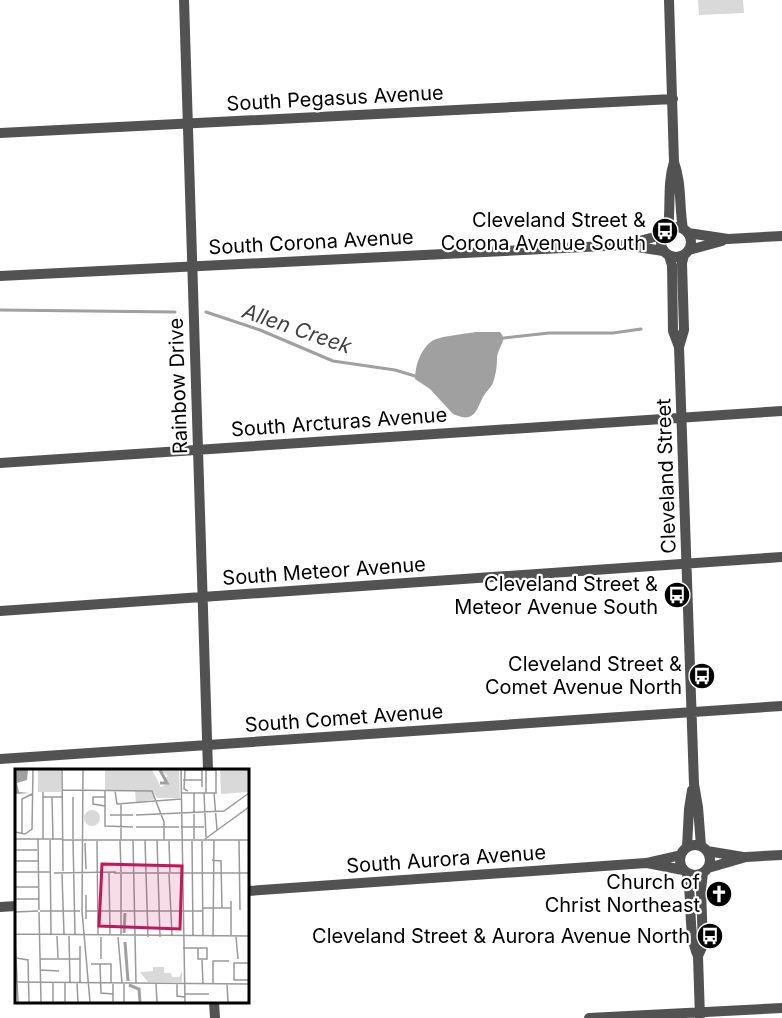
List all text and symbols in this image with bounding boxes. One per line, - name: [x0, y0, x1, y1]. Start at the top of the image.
- street label: South Pegasus Avenue: [226, 80, 444, 116]
- place label: Cleveland Street & Corona Avenue South: [441, 208, 646, 255]
- bus stop icon: Cleveland Street & Corona Avenue South: [650, 216, 680, 246]
- street label: South Corona Avenue: [208, 225, 414, 259]
- water label: Allen Creek: [238, 298, 355, 359]
- street label: Rainbow Drive: [164, 318, 192, 454]
- street label: Cleveland Street: [651, 397, 681, 554]
- street label: South Arcturas Avenue: [230, 402, 448, 442]
- street label: South Meteor Avenue: [222, 552, 426, 590]
- place label: Cleveland Street & Meteor Avenue South: [454, 572, 658, 619]
- bus stop icon: Cleveland Street & Meteor Avenue South: [662, 580, 692, 610]
- place label: Cleveland Street & Comet Avenue North: [485, 652, 682, 699]
- bus stop icon: Cleveland Street & Comet Avenue North: [687, 661, 717, 691]
- street label: South Comet Avenue: [244, 699, 444, 737]
- inset map: [15, 769, 249, 1003]
- street label: South Aurora Avenue: [345, 840, 547, 878]
- place label: Church of Christ Northeast: [545, 870, 701, 917]
- church icon: Church of Christ Northeast: [704, 879, 734, 909]
- bus stop icon: Cleveland Street & Aurora Avenue North: [695, 921, 725, 951]
- place label: Cleveland Street & Aurora Avenue North: [312, 924, 690, 948]

